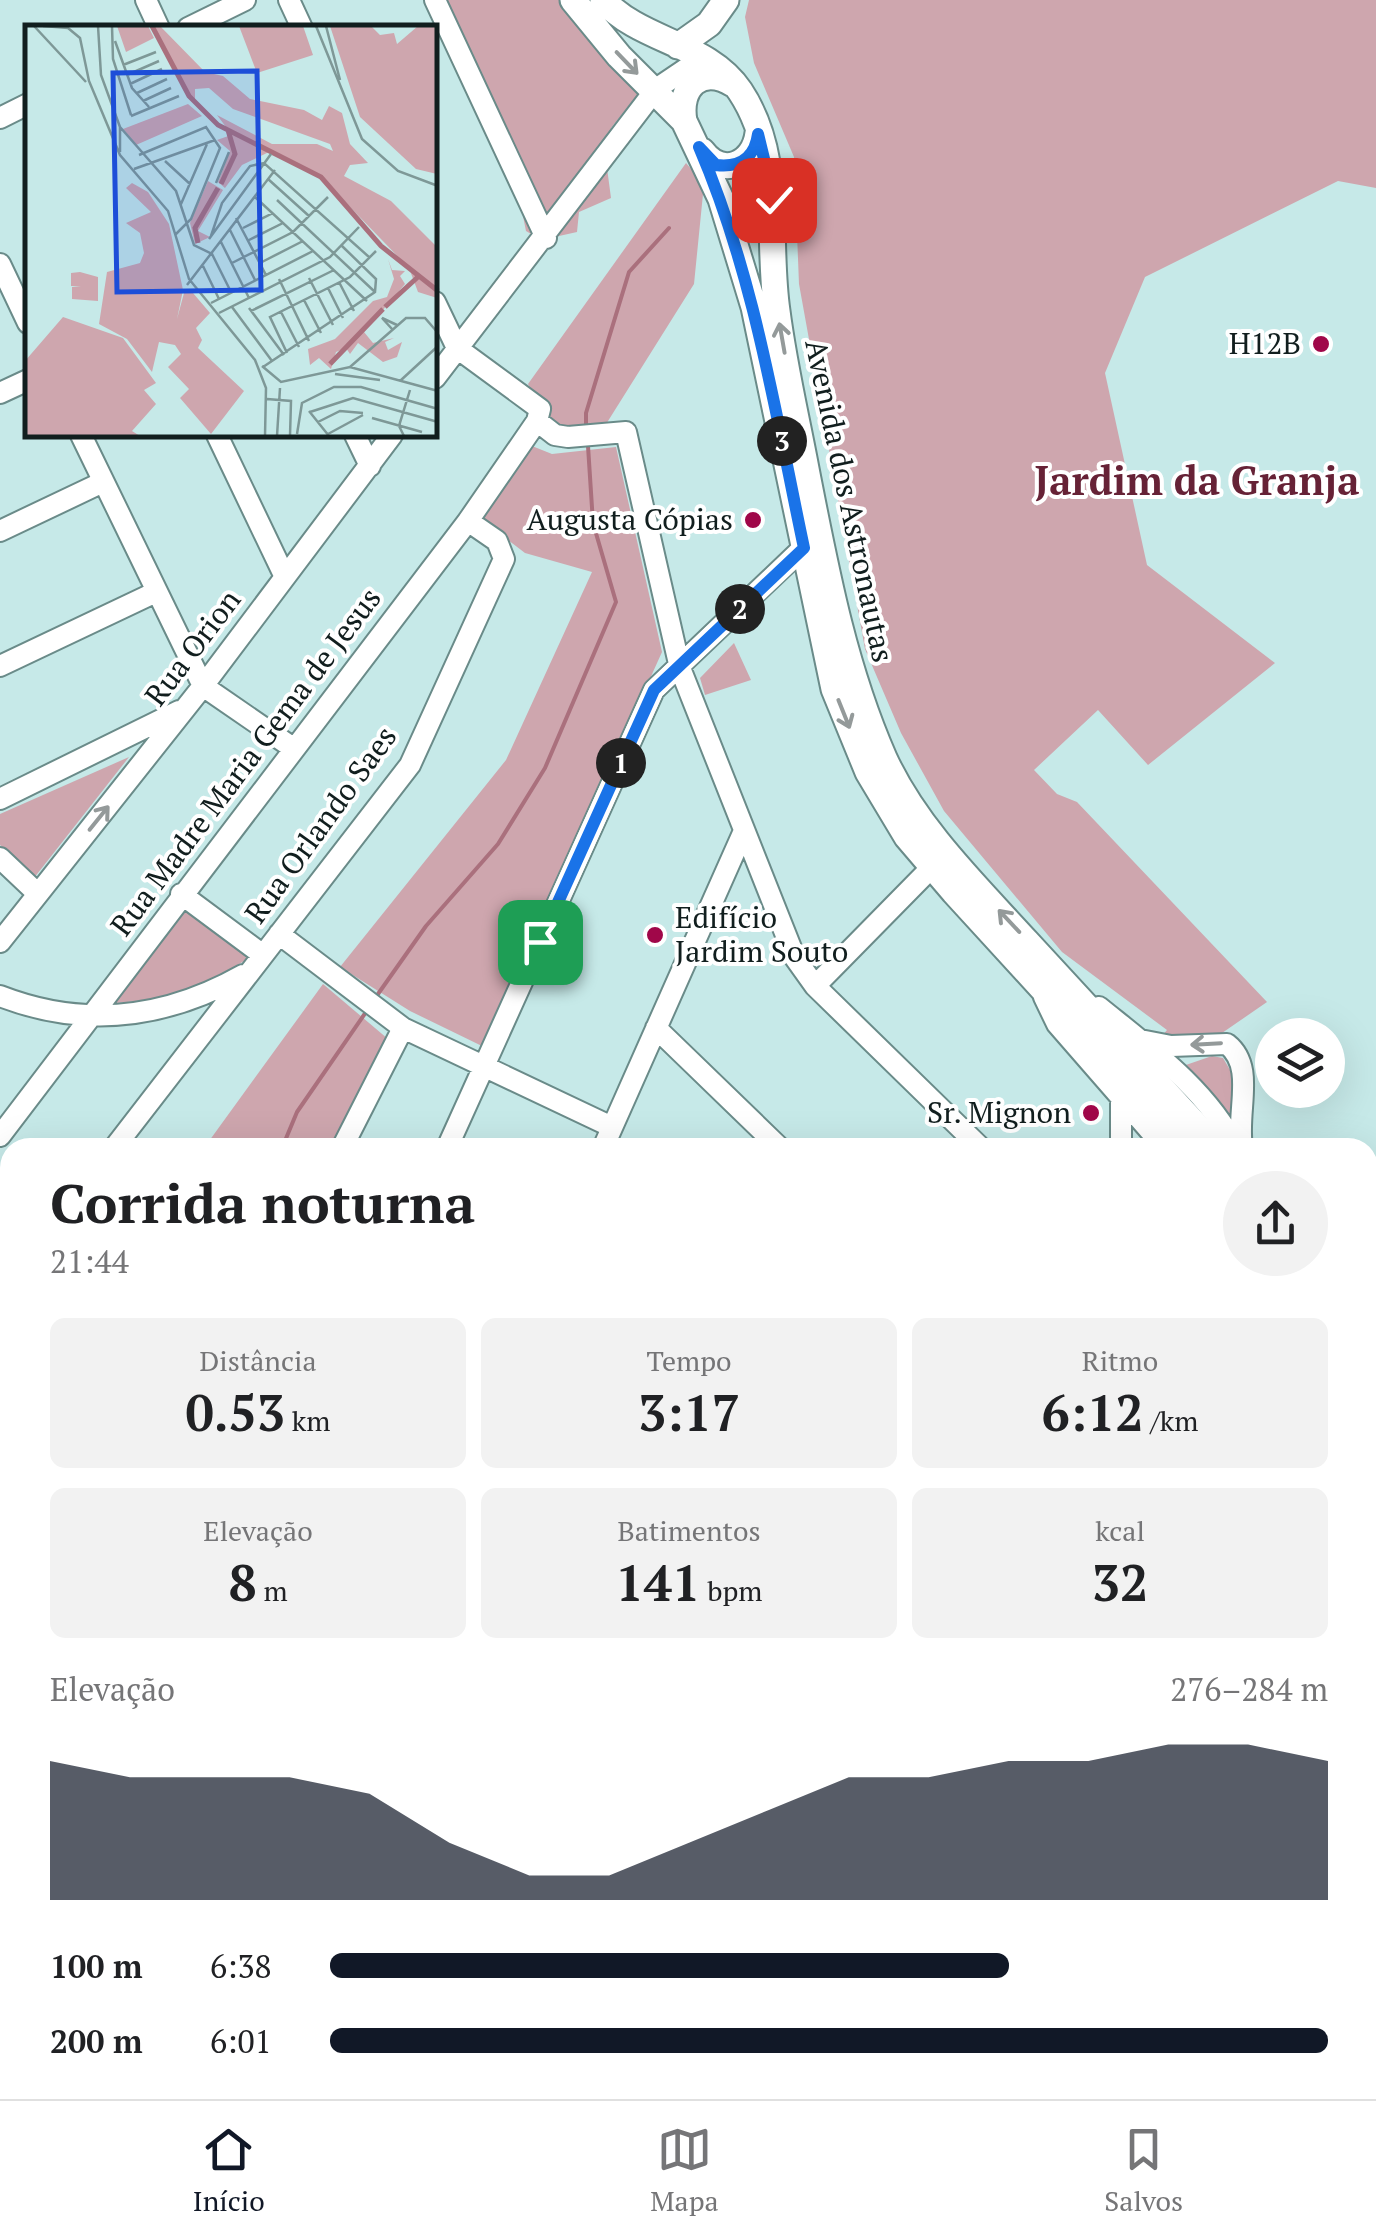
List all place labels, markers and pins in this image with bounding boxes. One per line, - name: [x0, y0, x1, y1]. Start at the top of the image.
- pin: [732, 158, 817, 243]
- place label: H12B: [1229, 323, 1301, 363]
- marker: H12B: [1310, 333, 1332, 355]
- pin: 3: [757, 416, 807, 466]
- place label: Augusta Cópias: [526, 499, 733, 539]
- marker: Augusta Cópias: [742, 509, 764, 531]
- pin: 2: [715, 584, 765, 634]
- pin: 1: [596, 738, 646, 788]
- place label: Edifício Jardim Souto: [675, 897, 848, 971]
- pin: [498, 900, 583, 985]
- marker: Edifício Jardim Souto: [644, 924, 666, 946]
- place label: Sr. Mignon: [927, 1092, 1071, 1132]
- marker: Sr. Mignon: [1080, 1102, 1102, 1124]

